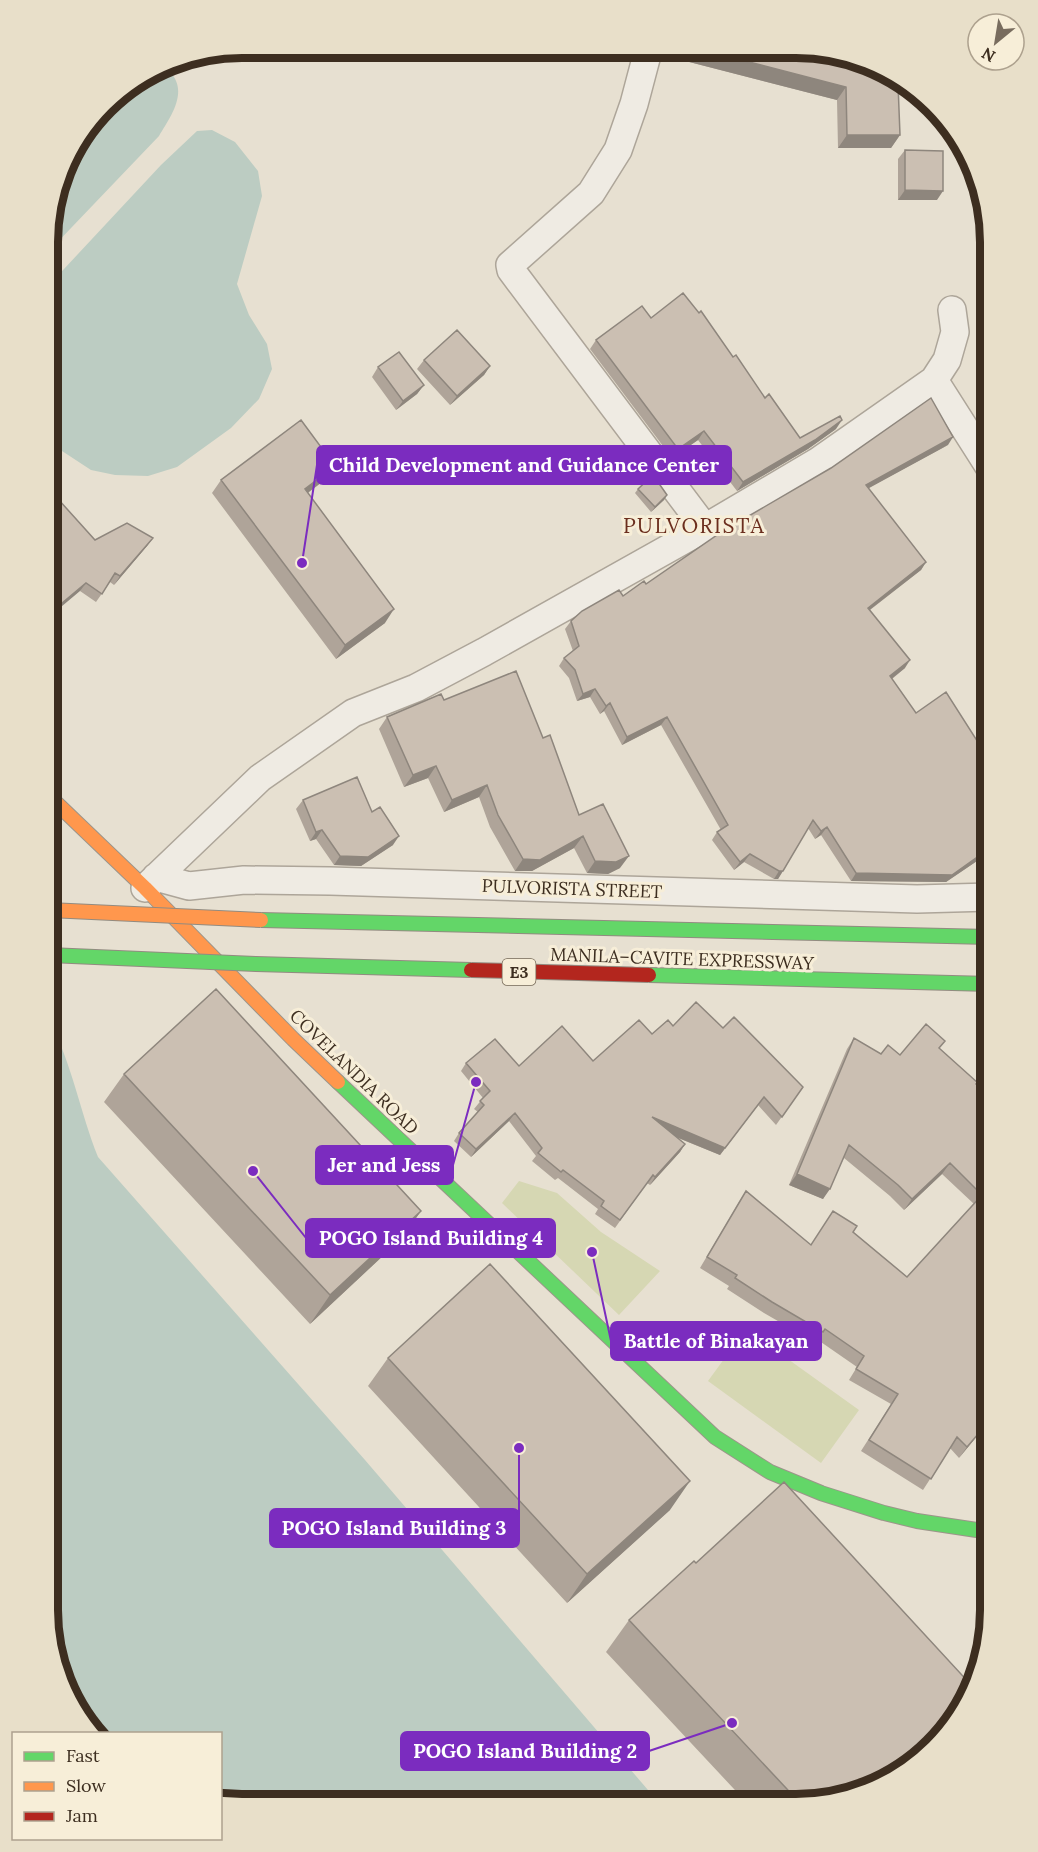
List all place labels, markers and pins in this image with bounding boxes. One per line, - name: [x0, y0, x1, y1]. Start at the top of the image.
- callout: Child Development and Guidance Center: [317, 446, 731, 484]
- callout: Jer and Jess: [316, 1146, 453, 1184]
- callout: POGO Island Building 4: [306, 1219, 555, 1257]
- callout: Battle of Binakayan: [611, 1322, 821, 1360]
- callout: POGO Island Building 3: [270, 1509, 519, 1547]
- callout: POGO Island Building 2: [401, 1732, 649, 1770]

